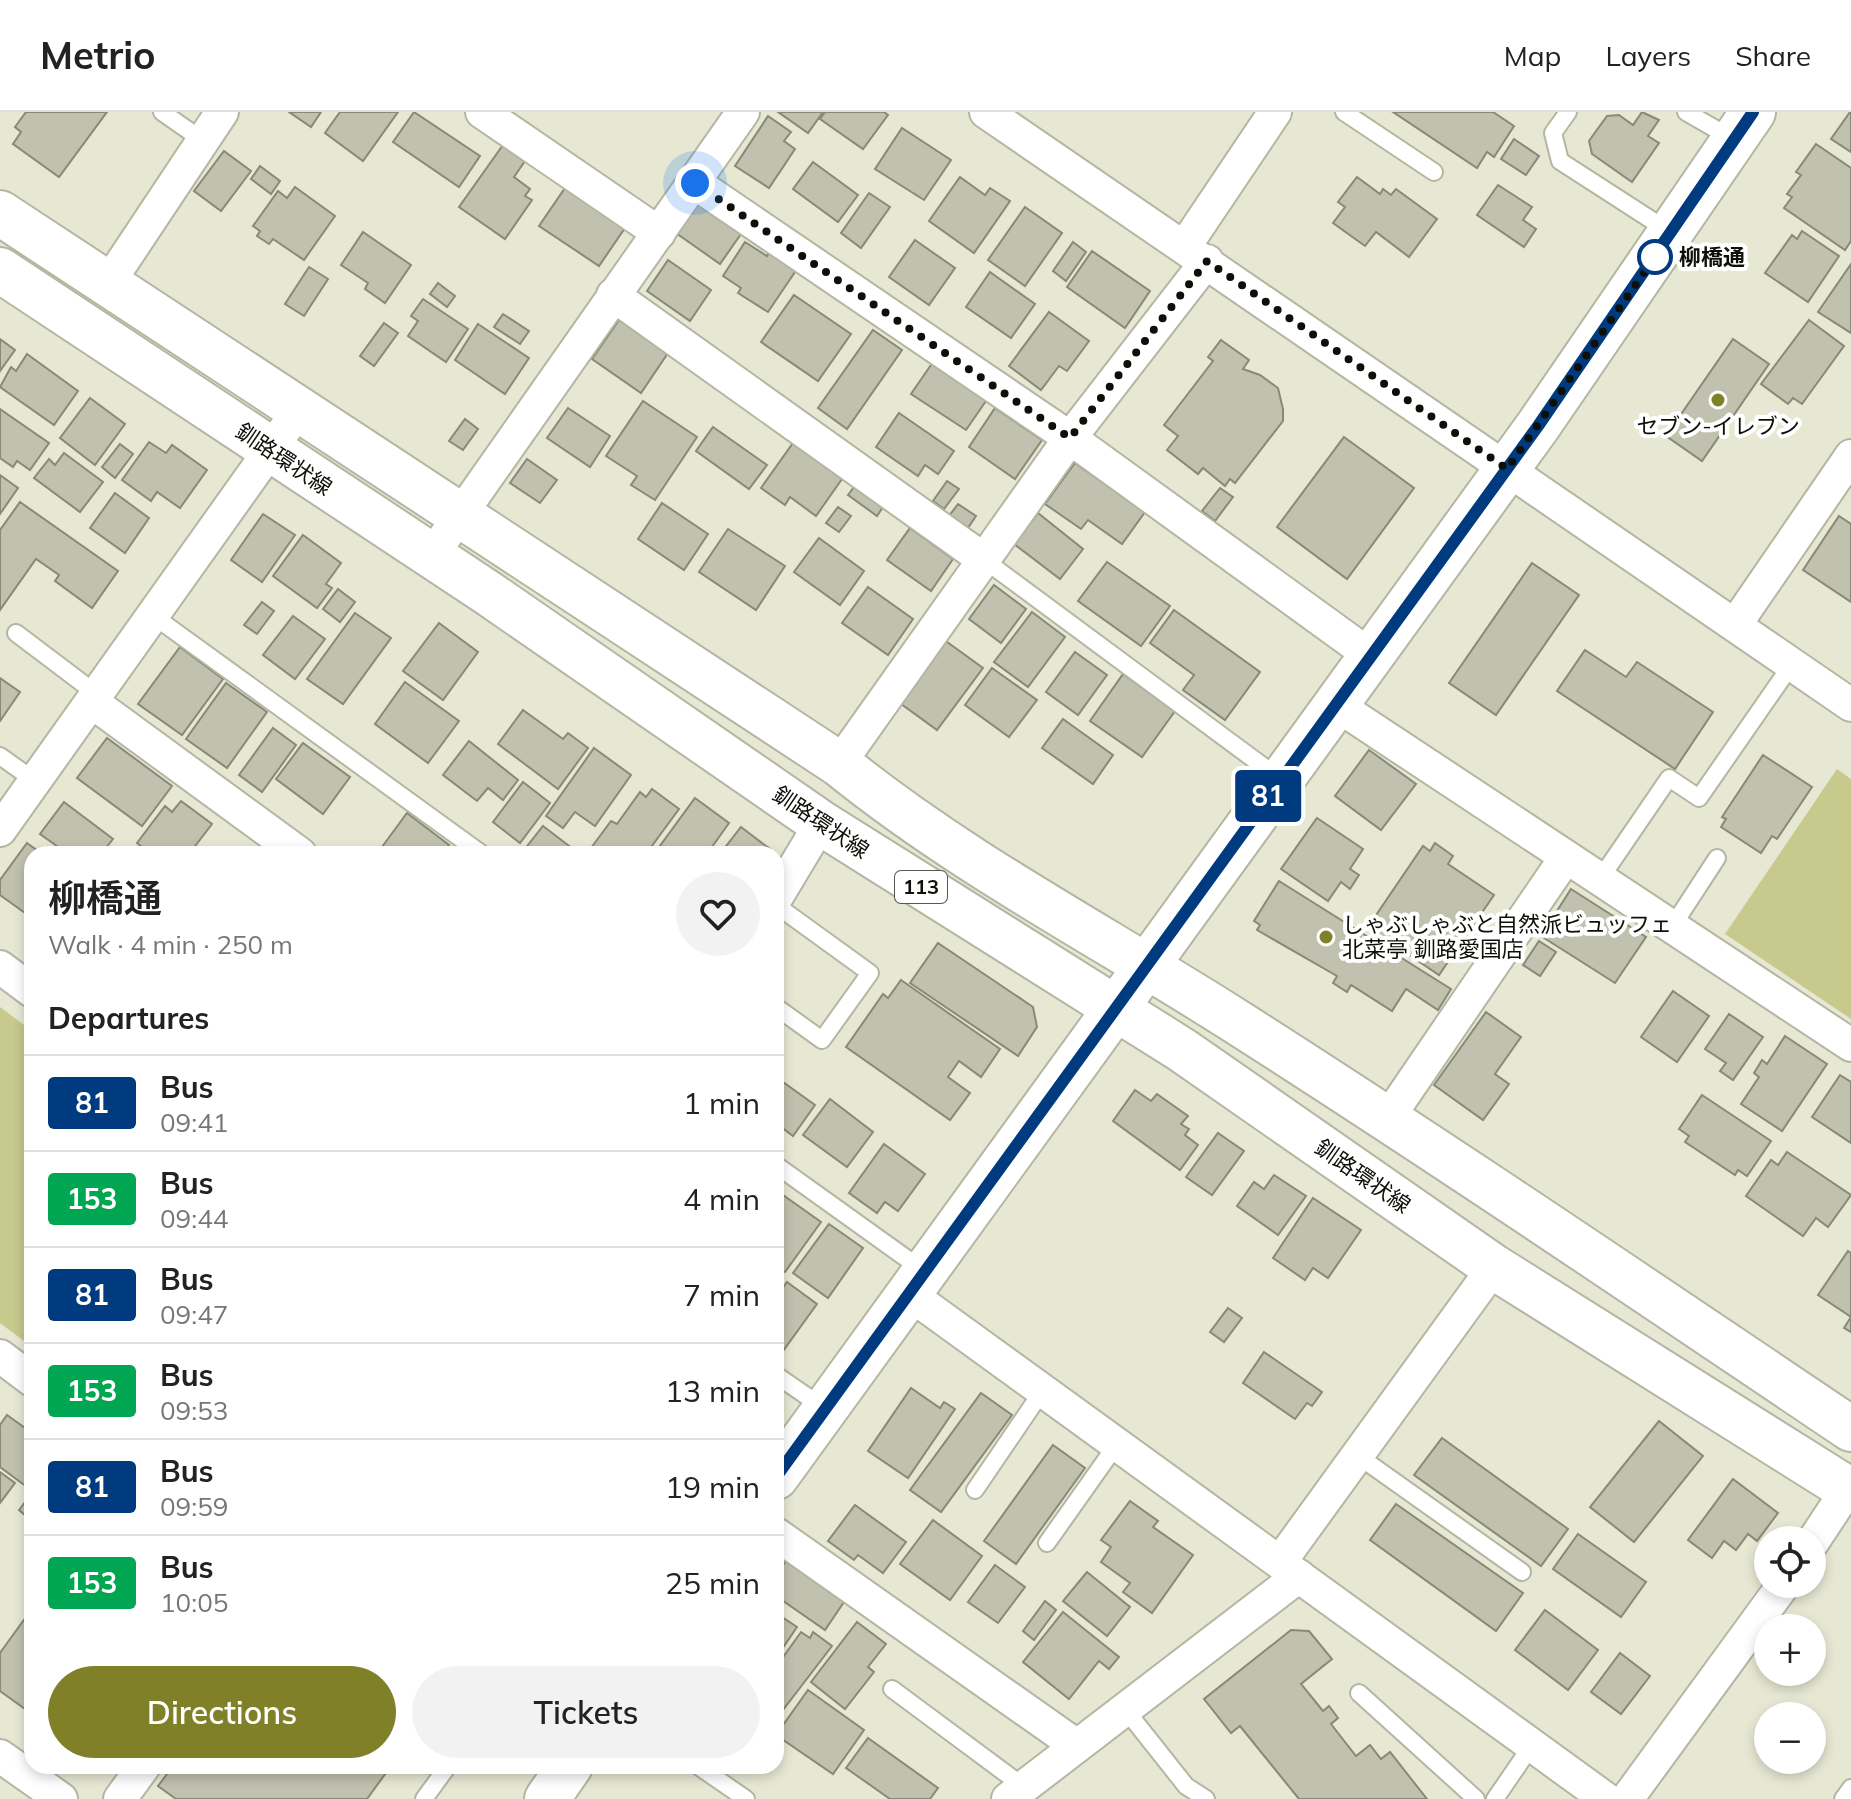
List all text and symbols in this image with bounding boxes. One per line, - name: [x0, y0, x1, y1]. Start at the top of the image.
- text: Metrio: [40, 31, 156, 79]
- text: Map: [1504, 38, 1561, 73]
- text: Layers: [1605, 38, 1691, 73]
- text: Share: [1735, 38, 1811, 73]
- your location: [675, 163, 715, 203]
- marker: 柳橋通: [1638, 240, 1672, 274]
- place label: 柳橋通: [1679, 243, 1745, 271]
- marker: セブン-イレブン: [1709, 391, 1727, 409]
- place label: セブン-イレブン: [1636, 412, 1800, 440]
- street label: 釧路環状線: [231, 417, 337, 501]
- line badge: 81: [1232, 770, 1304, 822]
- text: 81: [1251, 778, 1285, 813]
- street label: 釧路環状線: [768, 780, 874, 864]
- road number: 113: [895, 871, 947, 903]
- button: heart: [676, 872, 760, 956]
- text: 柳橋通: [48, 874, 162, 922]
- place label: しゃぶしゃぶと自然派ビュッフェ 北菜亭 釧路愛国店: [1342, 910, 1672, 963]
- text: Walk · 4 min · 250 m: [48, 928, 293, 961]
- marker: しゃぶしゃぶと自然派ビュッフェ 北菜亭 釧路愛国店: [1317, 928, 1335, 946]
- text: Departures: [48, 999, 209, 1037]
- text: Bus: [160, 1068, 214, 1106]
- text: 1 min: [683, 1084, 760, 1122]
- text: 81: [75, 1085, 109, 1120]
- text: 09:41: [160, 1106, 228, 1139]
- street label: 釧路環状線: [1310, 1133, 1416, 1219]
- text: Bus: [160, 1164, 214, 1202]
- text: 4 min: [683, 1180, 760, 1218]
- text: 153: [67, 1181, 117, 1216]
- text: 09:44: [160, 1202, 228, 1235]
- text: Bus: [160, 1260, 214, 1298]
- text: 7 min: [683, 1276, 760, 1314]
- text: 81: [75, 1277, 109, 1312]
- text: 09:47: [160, 1298, 228, 1331]
- text: Bus: [160, 1356, 214, 1394]
- text: 13 min: [665, 1372, 760, 1410]
- text: 153: [67, 1373, 117, 1408]
- text: 09:53: [160, 1394, 228, 1427]
- text: Bus: [160, 1452, 214, 1490]
- text: 19 min: [665, 1468, 760, 1506]
- text: 81: [75, 1469, 109, 1504]
- text: 09:59: [160, 1490, 228, 1523]
- map controls: [1754, 1526, 1826, 1774]
- button: locate: [1754, 1526, 1826, 1598]
- text: Bus: [160, 1548, 214, 1586]
- text: 25 min: [665, 1564, 760, 1602]
- text: 153: [67, 1565, 117, 1600]
- text: 10:05: [160, 1586, 228, 1619]
- button: +: [1754, 1614, 1826, 1686]
- button: Directions: [48, 1666, 396, 1758]
- button: Tickets: [412, 1666, 760, 1758]
- button: −: [1754, 1702, 1826, 1774]

